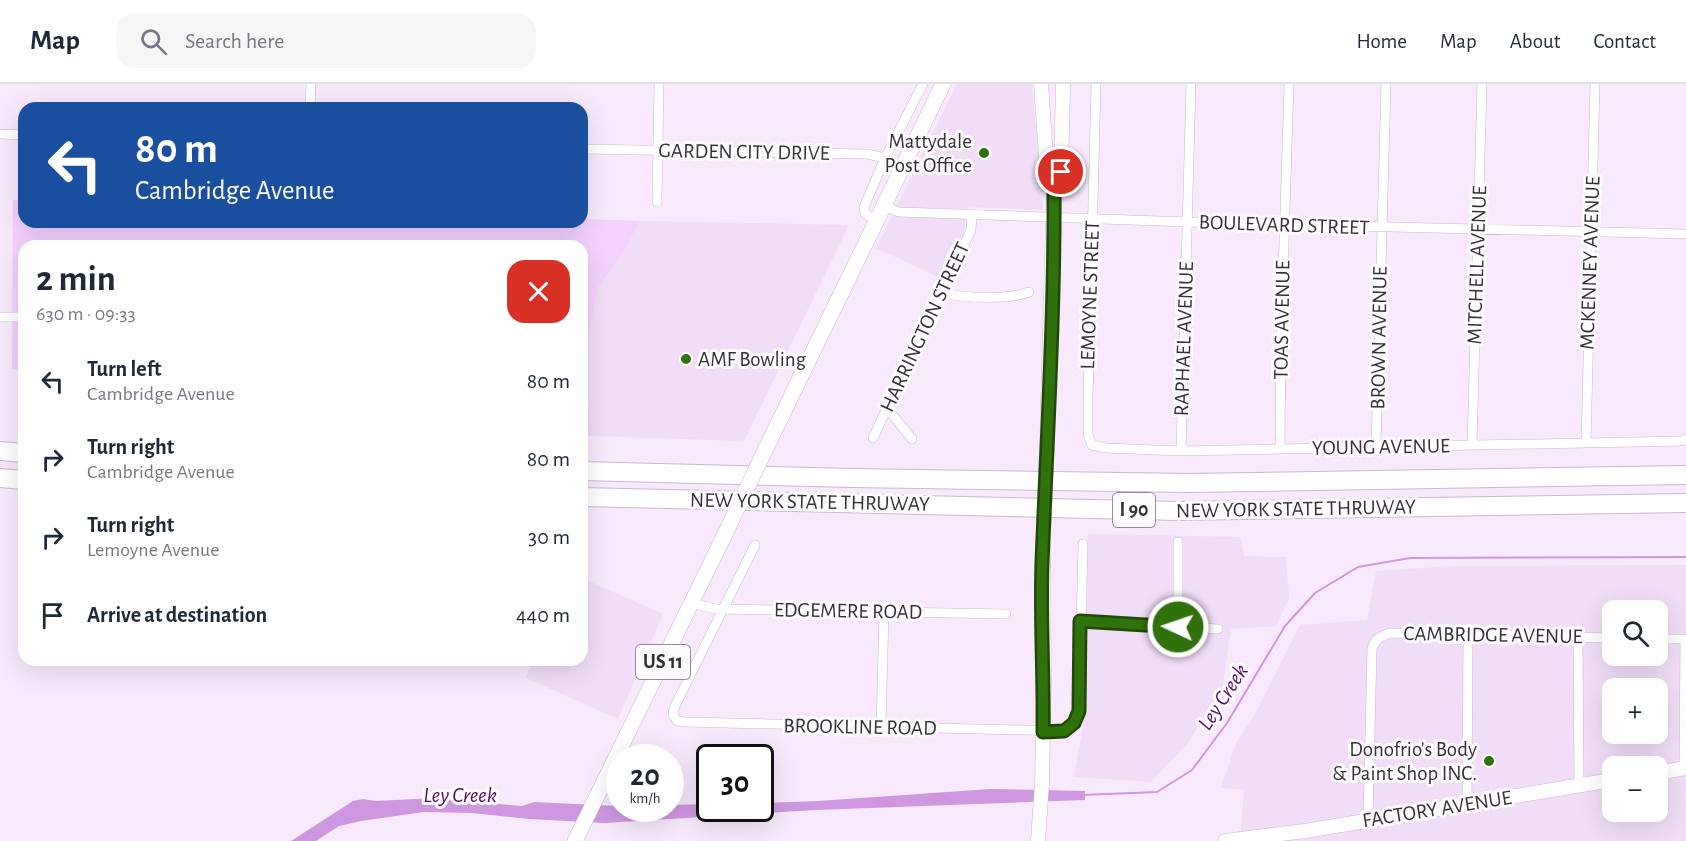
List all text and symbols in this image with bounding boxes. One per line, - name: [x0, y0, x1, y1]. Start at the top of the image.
- search box: [116, 14, 536, 68]
- icon: search: [137, 25, 170, 58]
- text: Map: [30, 27, 80, 55]
- text: Search here: [185, 30, 284, 52]
- text: Home: [1356, 31, 1407, 52]
- text: Map: [1440, 31, 1477, 52]
- text: About: [1510, 31, 1560, 52]
- text: Contact: [1593, 31, 1656, 52]
- icon: left: [36, 126, 114, 204]
- text: 80 m: [135, 128, 218, 170]
- place label: Mattydale Post Office: [885, 131, 972, 176]
- street label: GARDEN CITY DRIVE: [658, 140, 830, 164]
- marker: Mattydale Post Office: [977, 146, 991, 160]
- pin: [1035, 146, 1086, 197]
- icon: arrive: [1044, 155, 1077, 188]
- street label: MCKENNEY AVENUE: [1576, 176, 1604, 350]
- text: Cambridge Avenue: [135, 177, 334, 204]
- street label: MITCHELL AVENUE: [1464, 185, 1490, 345]
- street label: BOULEVARD STREET: [1198, 212, 1370, 238]
- street label: LEMOYNE STREET: [1077, 220, 1103, 370]
- street label: HARRINGTON STREET: [876, 239, 974, 415]
- button: close: [507, 260, 570, 323]
- street label: TOAS AVENUE: [1270, 260, 1294, 380]
- text: 2 min: [36, 261, 116, 297]
- street label: RAPHAEL AVENUE: [1171, 261, 1197, 417]
- street label: BROWN AVENUE: [1367, 266, 1391, 410]
- text: 630 m · 09:33: [36, 304, 136, 324]
- place label: AMF Bowling: [698, 349, 807, 370]
- marker: AMF Bowling: [679, 352, 693, 366]
- text: Turn left: [87, 358, 161, 380]
- icon: left: [36, 365, 69, 398]
- text: 80 m: [527, 370, 570, 392]
- text: Cambridge Avenue: [87, 384, 235, 404]
- street label: YOUNG AVENUE: [1312, 435, 1450, 459]
- text: Turn right: [87, 436, 174, 458]
- icon: right: [36, 443, 69, 476]
- text: 80 m: [527, 448, 570, 470]
- text: Cambridge Avenue: [87, 462, 235, 482]
- street label: NEW YORK STATE THRUWAY: [690, 489, 930, 515]
- road number: I 90: [1113, 493, 1155, 527]
- street label: NEW YORK STATE THRUWAY: [1176, 496, 1416, 522]
- text: Turn right: [87, 514, 174, 536]
- icon: right: [36, 521, 69, 554]
- text: 30 m: [528, 526, 570, 548]
- text: Lemoyne Avenue: [87, 540, 219, 560]
- position arrow: [1146, 595, 1210, 659]
- icon: arrive: [36, 599, 69, 632]
- street label: EDGEMERE ROAD: [774, 599, 922, 623]
- map controls: [1602, 600, 1668, 822]
- button: search: [1602, 600, 1668, 666]
- text: Arrive at destination: [87, 604, 267, 626]
- text: 440 m: [516, 604, 570, 626]
- street label: CAMBRIDGE AVENUE: [1403, 623, 1583, 647]
- road number: US 11: [636, 645, 690, 679]
- water label: Ley Creek: [1194, 660, 1252, 734]
- button: +: [1602, 678, 1668, 744]
- street label: BROOKLINE ROAD: [783, 715, 937, 739]
- place label: Donofrio's Body & Paint Shop INC.: [1332, 739, 1477, 784]
- speed limit sign: 30: [696, 744, 774, 822]
- marker: Donofrio's Body & Paint Shop INC.: [1482, 754, 1496, 768]
- button: −: [1602, 756, 1668, 822]
- text: 20: [630, 761, 660, 791]
- water label: Ley Creek: [423, 784, 497, 806]
- street label: FACTORY AVENUE: [1361, 787, 1513, 831]
- text: km/h: [630, 791, 660, 806]

